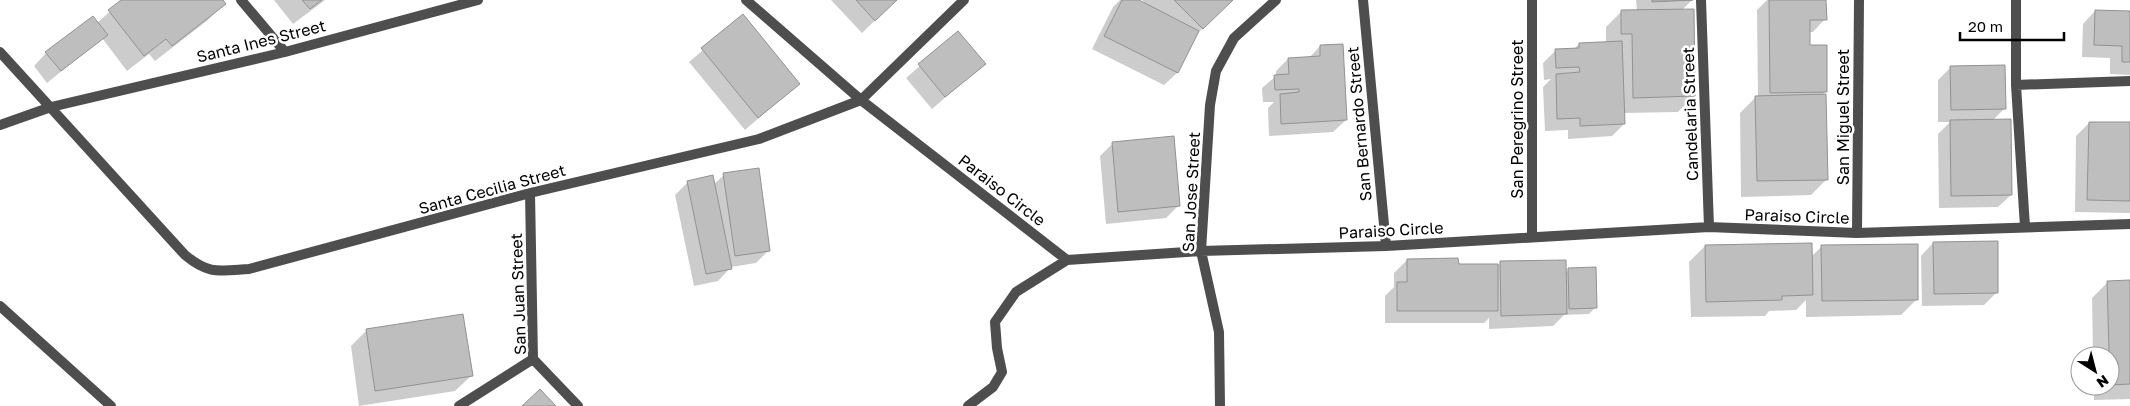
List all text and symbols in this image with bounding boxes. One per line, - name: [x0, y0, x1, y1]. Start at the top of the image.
- scale bar: [1960, 10, 2064, 42]
- street label: Santa Ines Street: [194, 15, 328, 67]
- text: 20 m: [1968, 17, 2003, 35]
- street label: San Peregrino Street: [1507, 39, 1527, 199]
- street label: San Bernardo Street: [1342, 46, 1376, 202]
- street label: Candelaria Street: [1678, 47, 1702, 181]
- street label: San Miguel Street: [1833, 49, 1853, 185]
- street label: San Jose Street: [1178, 131, 1204, 253]
- street label: Paraiso Circle: [954, 150, 1050, 230]
- street label: Santa Cecilia Street: [416, 160, 568, 218]
- street label: Paraiso Circle: [1744, 204, 1850, 228]
- street label: Paraiso Circle: [1338, 217, 1444, 243]
- street label: San Juan Street: [506, 233, 530, 355]
- north arrow: [2070, 346, 2120, 396]
- text: N: [2094, 372, 2112, 392]

